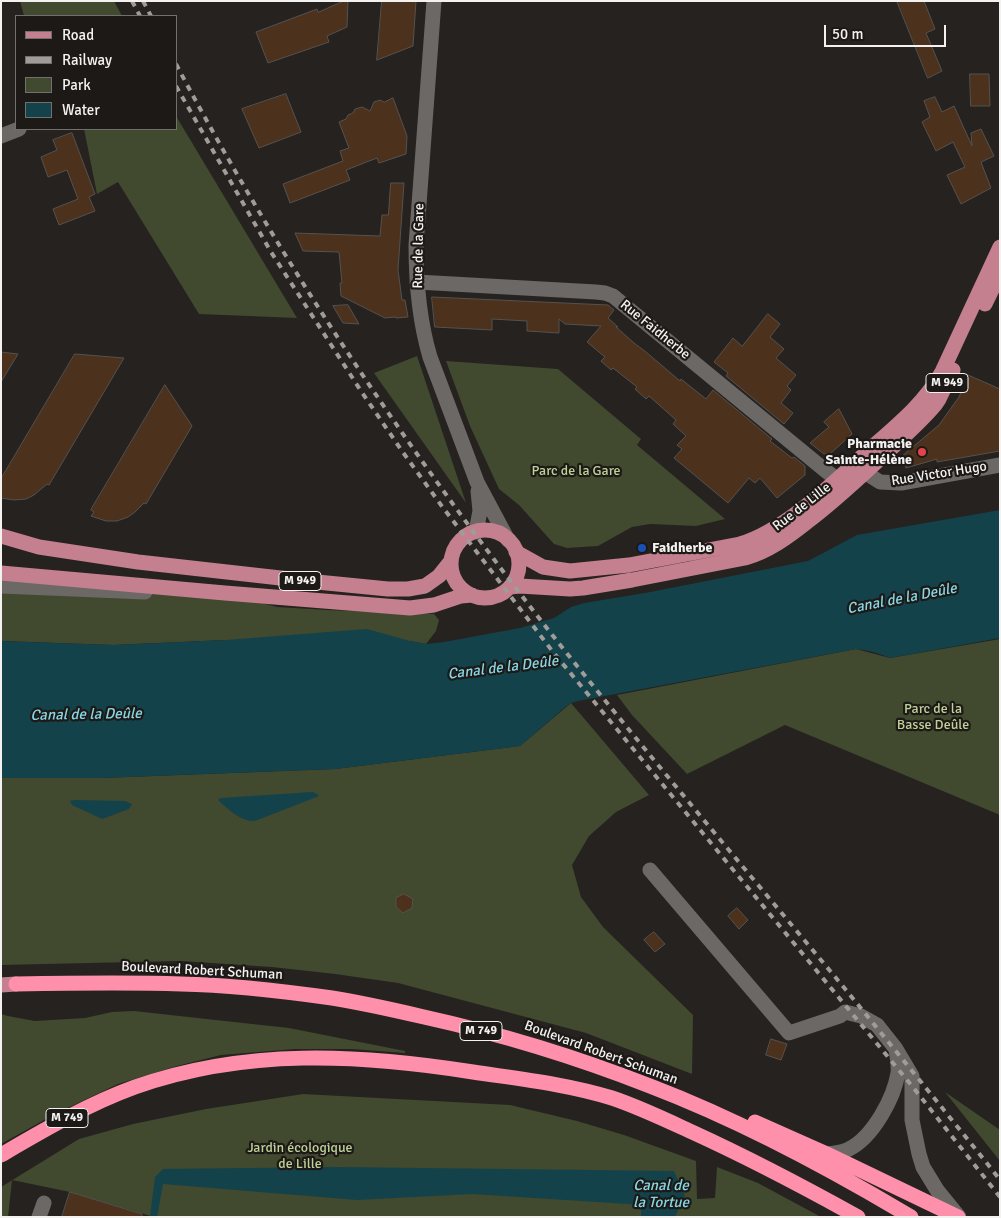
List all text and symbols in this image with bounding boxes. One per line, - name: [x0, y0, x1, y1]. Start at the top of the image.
- legend: [15, 15, 178, 130]
- scale bar: [826, 15, 948, 47]
- text: 50 m: [832, 25, 863, 43]
- text: Road: [62, 26, 94, 44]
- text: Railway: [62, 51, 112, 69]
- text: Park: [62, 76, 91, 94]
- text: Water: [62, 101, 100, 119]
- street label: Rue de la Gare: [410, 203, 428, 289]
- street label: Rue Faidherbe: [617, 297, 693, 363]
- road number: M 949: [926, 373, 968, 392]
- place label: Pharmacie Sainte-Hélène: [825, 436, 912, 468]
- marker: Pharmacie Sainte-Hélène: [916, 446, 928, 458]
- street label: Rue Victor Hugo: [890, 458, 988, 490]
- park label: Parc de la Gare: [531, 463, 621, 479]
- street label: Rue de Lille: [770, 479, 834, 535]
- place label: Faidherbe: [652, 540, 712, 556]
- marker: Faidherbe: [636, 542, 648, 554]
- road number: M 949: [279, 572, 321, 590]
- water label: Canal de la Deûle: [846, 580, 958, 618]
- water label: Canal de la Deûle: [447, 652, 559, 684]
- park label: Parc de la Basse Deûle: [897, 701, 969, 734]
- water label: Canal de la Deûle: [30, 705, 142, 725]
- street label: Boulevard Robert Schuman: [121, 958, 283, 984]
- street label: Boulevard Robert Schuman: [522, 1017, 680, 1089]
- road number: M 749: [460, 1021, 502, 1040]
- road number: M 749: [46, 1108, 88, 1128]
- park label: Jardin écologique de Lille: [247, 1140, 353, 1172]
- water label: Canal de la Tortue: [633, 1177, 689, 1212]

